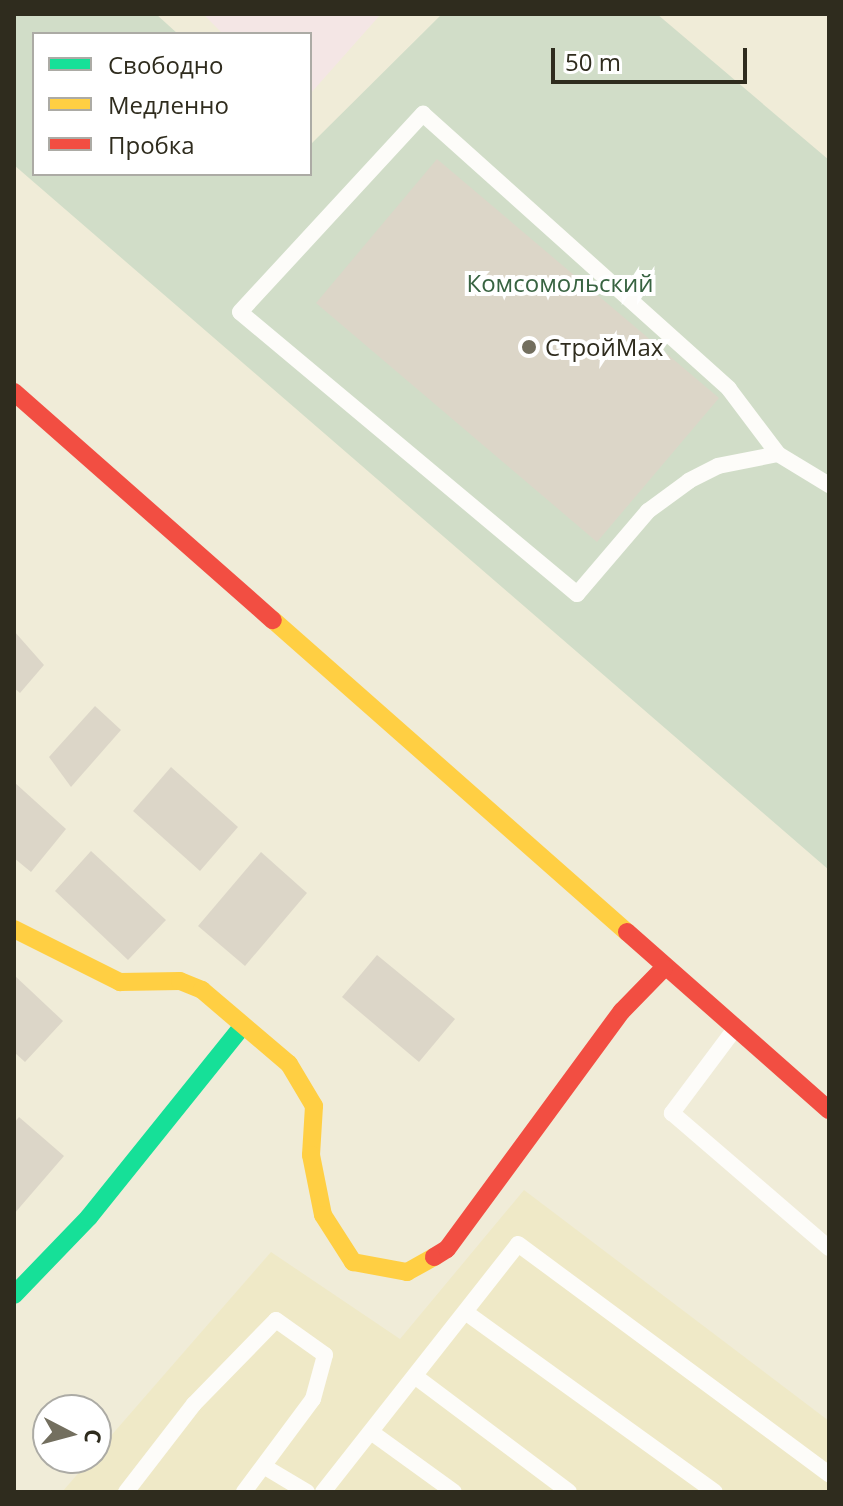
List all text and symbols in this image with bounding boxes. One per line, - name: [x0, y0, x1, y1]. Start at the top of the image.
- legend: [32, 32, 312, 176]
- scale bar: [555, 32, 751, 82]
- text: 50 m: [565, 45, 621, 78]
- text: Свободно: [108, 48, 223, 81]
- text: Медленно: [108, 88, 229, 121]
- text: Пробка: [108, 128, 195, 161]
- park label: Комсомольский: [467, 269, 653, 297]
- place label: СтройMax: [545, 333, 663, 361]
- marker: СтройMax: [520, 338, 538, 356]
- north arrow: [32, 1394, 112, 1474]
- text: С: [78, 1428, 110, 1445]

